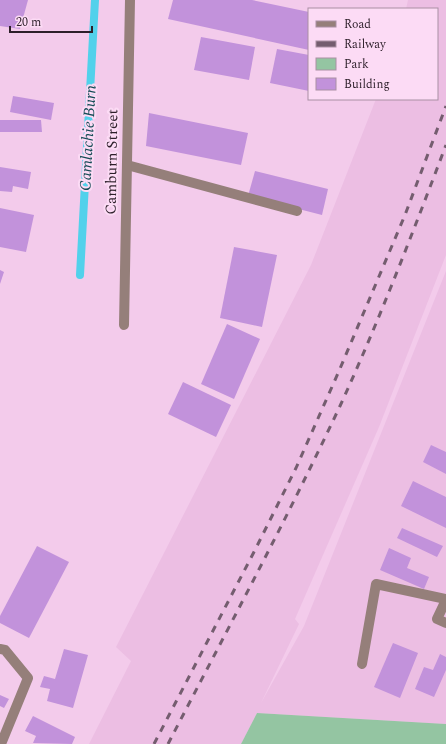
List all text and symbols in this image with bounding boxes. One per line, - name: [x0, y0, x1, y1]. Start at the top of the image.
- scale bar: [10, 8, 92, 34]
- legend: [308, 8, 438, 100]
- text: 20 m: [16, 13, 41, 32]
- text: Road: [344, 15, 371, 34]
- text: Railway: [344, 35, 387, 54]
- text: Park: [344, 55, 369, 74]
- text: Building: [344, 75, 390, 94]
- water label: Camlachie Burn: [73, 84, 103, 192]
- street label: Camburn Street: [100, 109, 124, 215]

